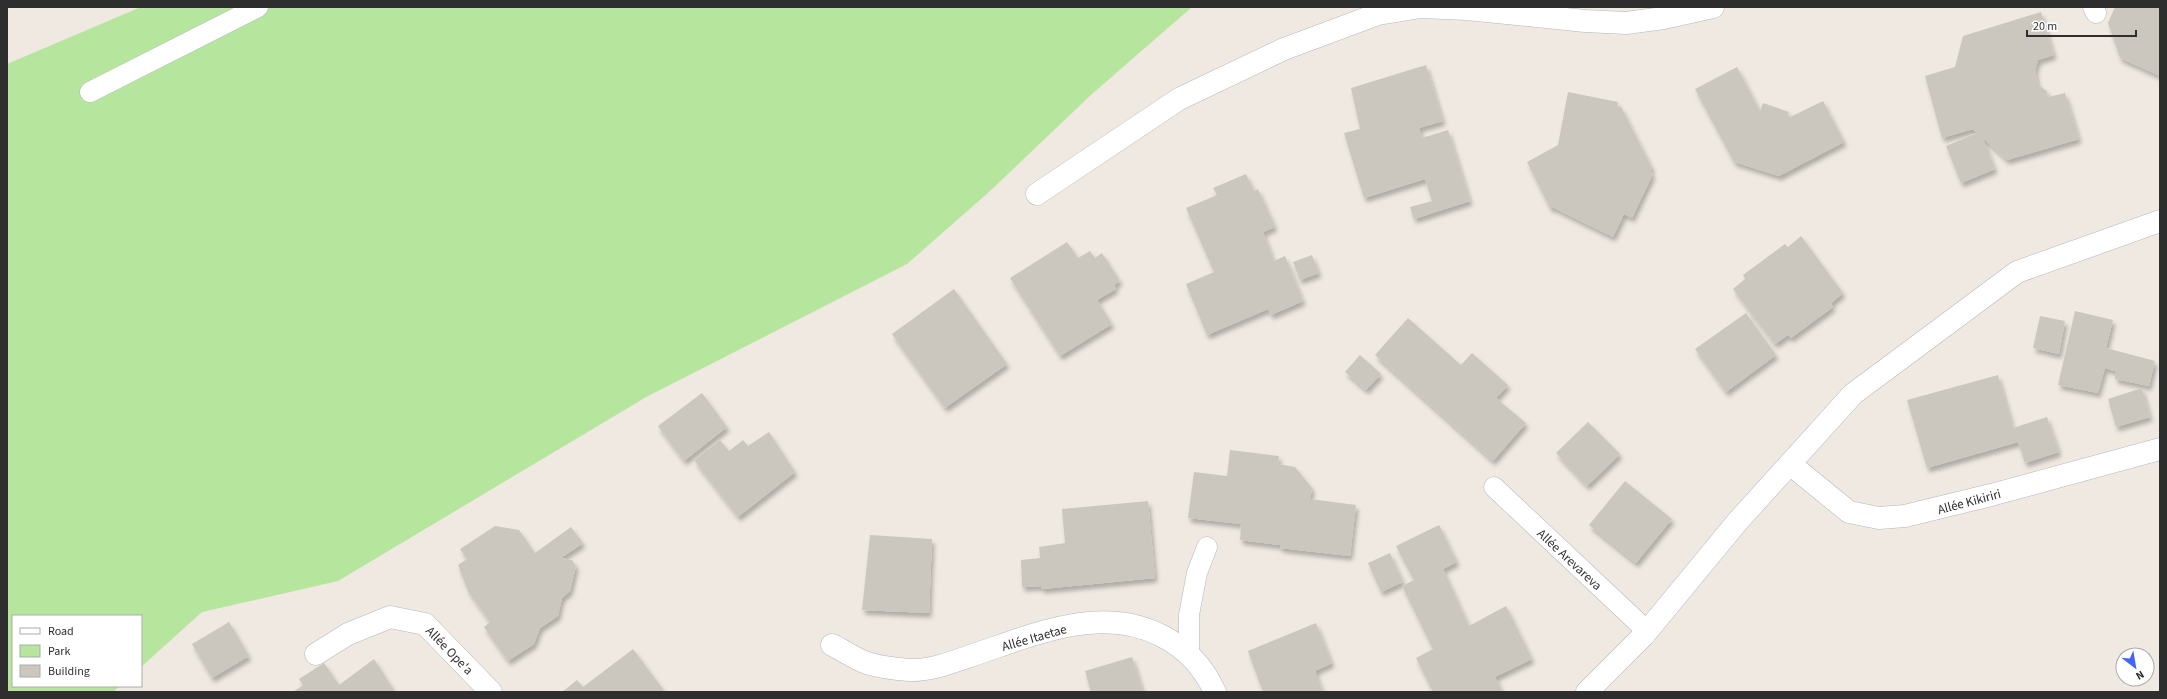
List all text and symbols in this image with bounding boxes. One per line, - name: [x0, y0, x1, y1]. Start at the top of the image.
- scale bar: [2027, 12, 2136, 38]
- text: 20 m: [2033, 18, 2057, 35]
- street label: Allée Kikiriri: [1936, 485, 2003, 519]
- street label: Allée Arevareva: [1533, 525, 1606, 595]
- legend: [12, 615, 142, 687]
- street label: Allée Itaetae: [1000, 620, 1069, 656]
- street label: Allée Ope'a: [422, 622, 477, 679]
- text: Road: [48, 623, 74, 640]
- text: Park: [48, 643, 70, 660]
- north arrow: [2115, 647, 2155, 687]
- text: Building: [48, 663, 90, 680]
- text: N: [2133, 667, 2147, 683]

